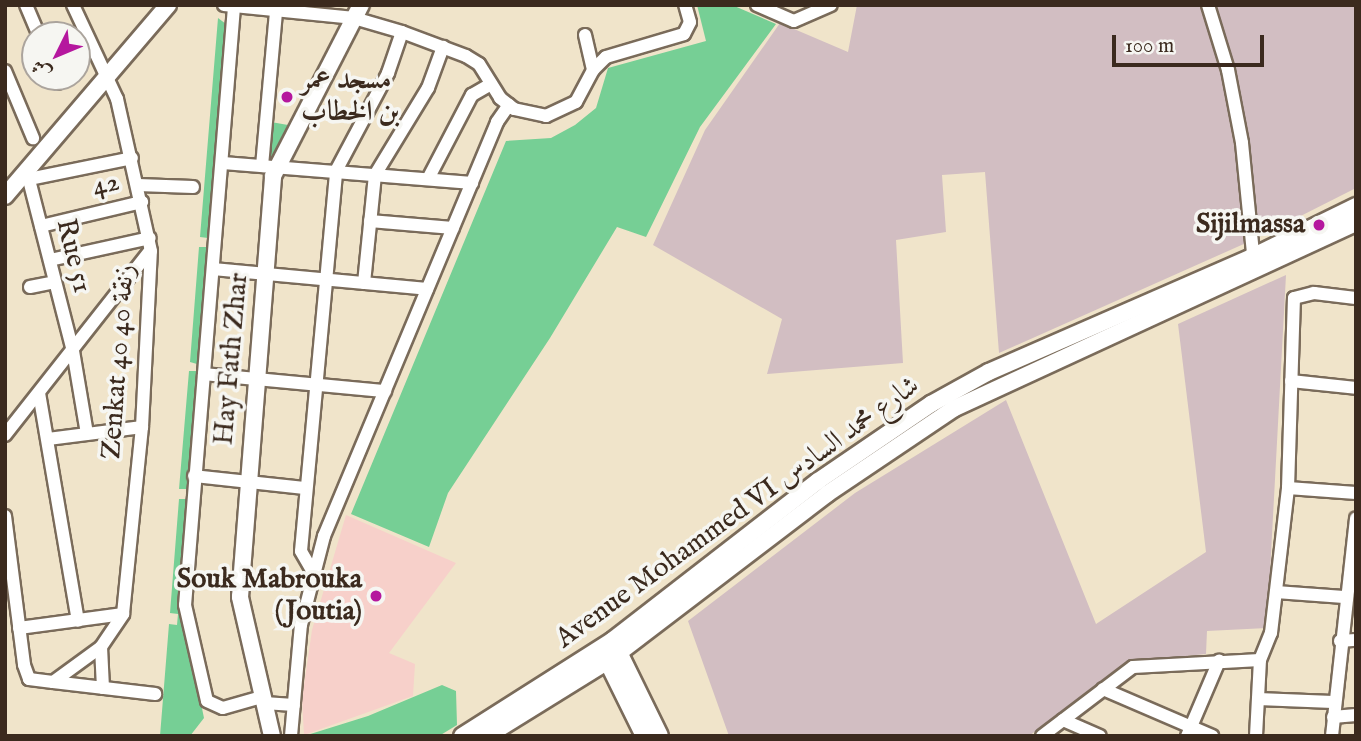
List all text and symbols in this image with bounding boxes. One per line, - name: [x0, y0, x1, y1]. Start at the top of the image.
- north arrow: [21, 21, 91, 91]
- scale bar: [1116, 21, 1268, 65]
- text: 100 m: [1125, 33, 1174, 60]
- text: ش: [27, 54, 57, 84]
- place label: مسجد عمر بن الخطاب: [301, 64, 400, 130]
- marker: مسجد عمر بن الخطاب: [279, 89, 295, 105]
- street label: 42: [89, 166, 123, 204]
- place label: Sijilmassa: [1196, 208, 1305, 242]
- street label: Rue 51: [48, 215, 98, 297]
- marker: Sijilmassa: [1311, 217, 1327, 233]
- street label: Zenkat 40 زنقة 40: [95, 264, 143, 460]
- street label: Hay Fath Zhar: [208, 271, 256, 447]
- street label: Avenue Mohammed VI شارع محمد السادس: [550, 370, 926, 656]
- place label: Souk Mabrouka (Joutia): [177, 563, 362, 629]
- marker: Souk Mabrouka (Joutia): [368, 588, 384, 604]

